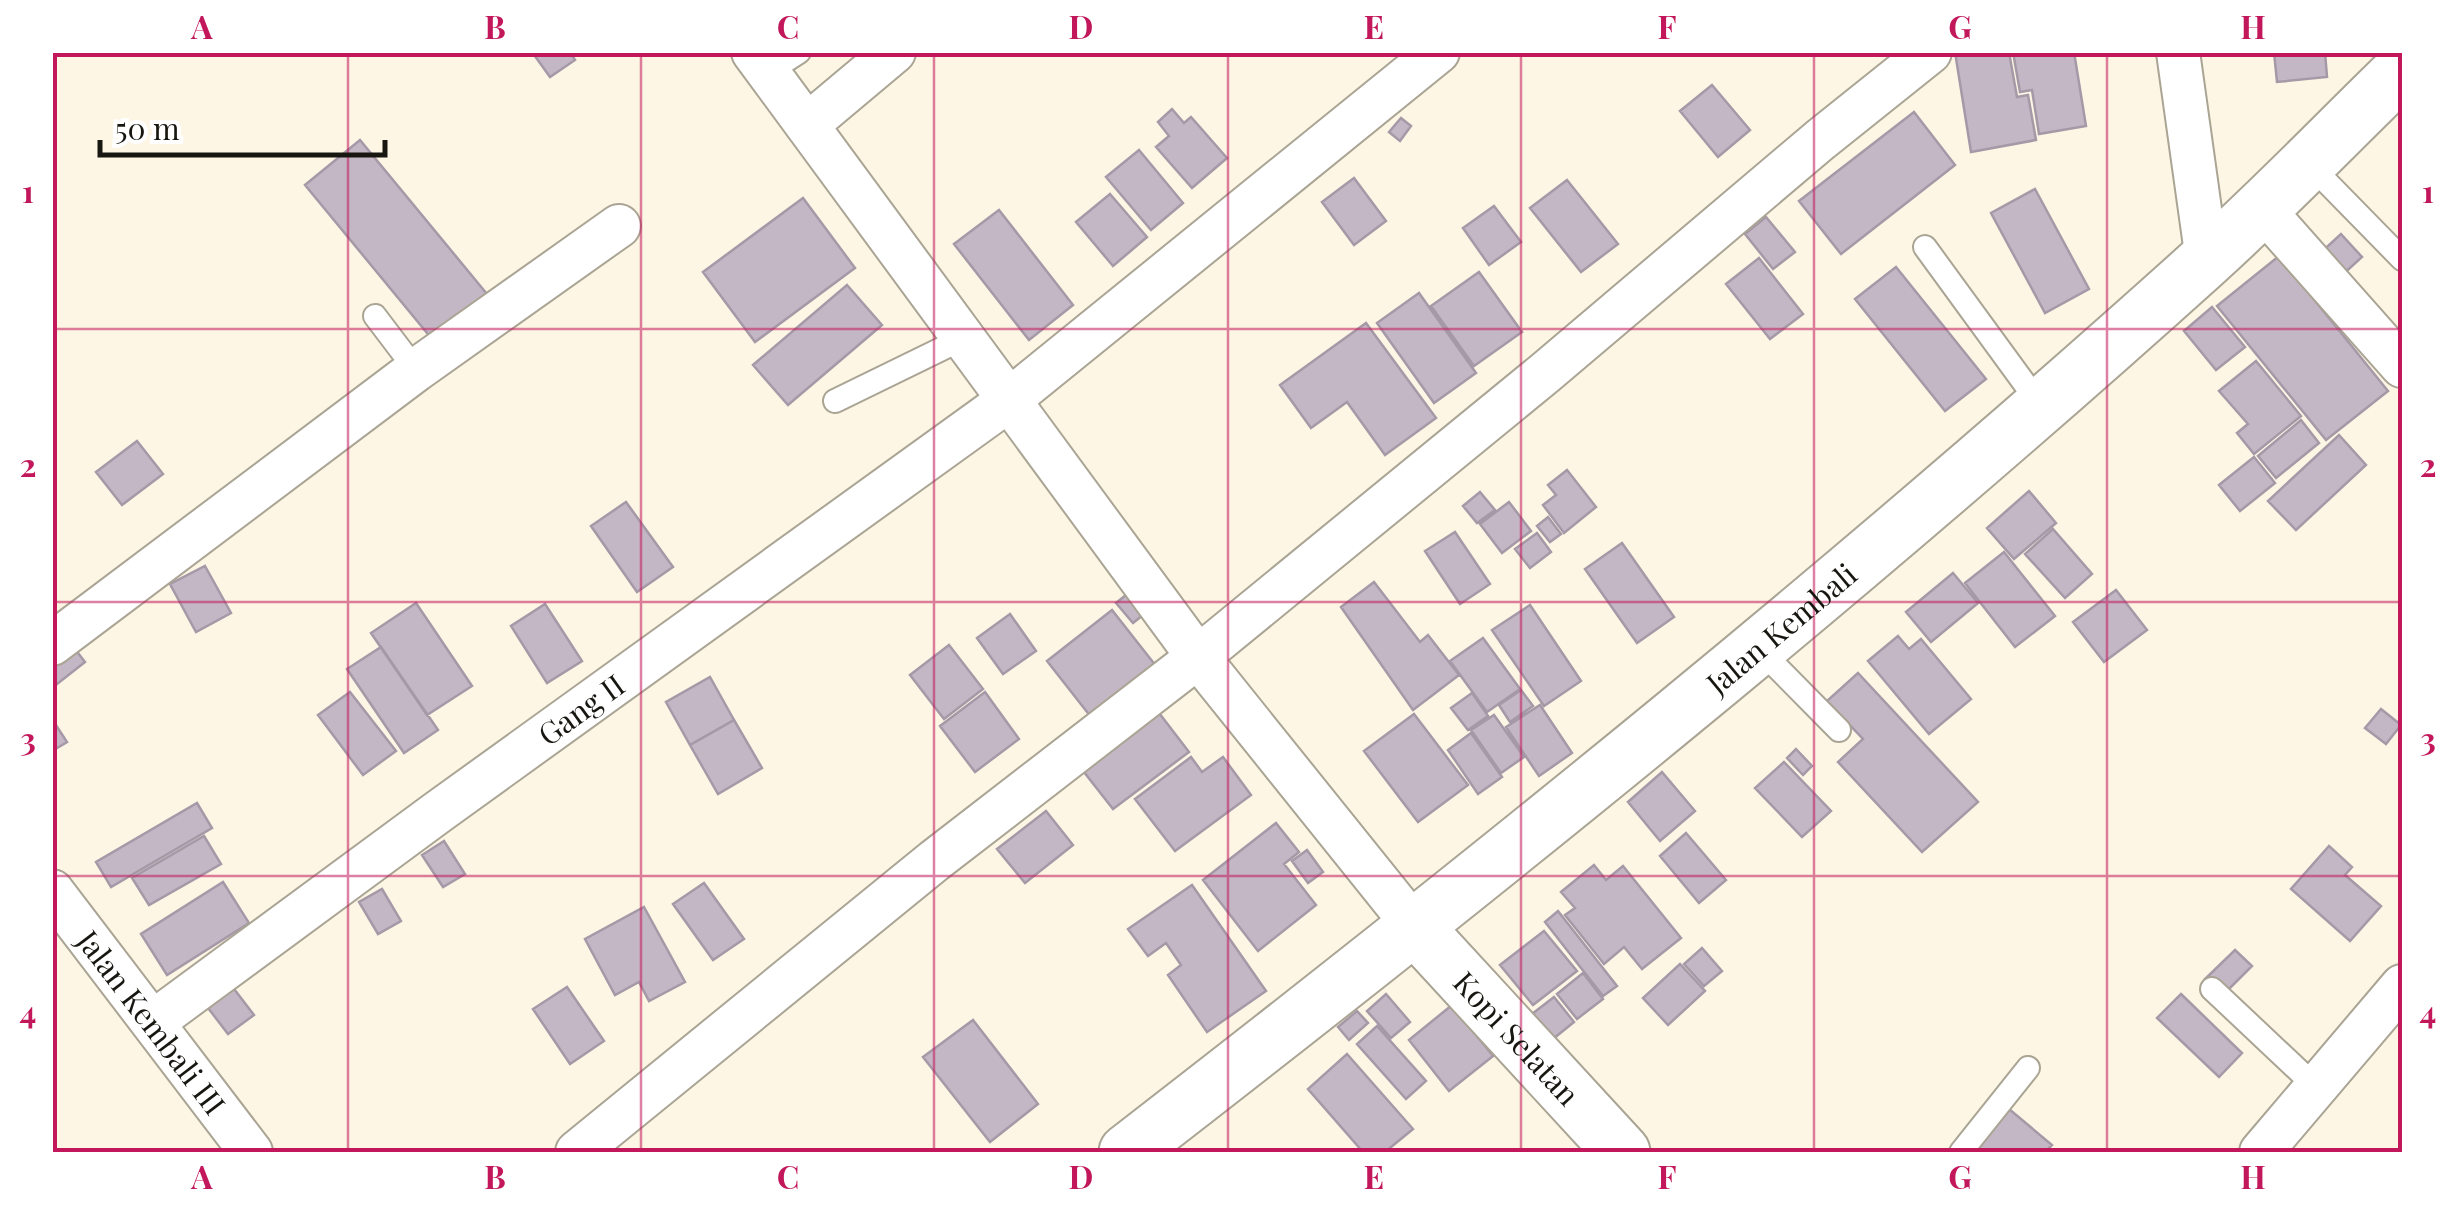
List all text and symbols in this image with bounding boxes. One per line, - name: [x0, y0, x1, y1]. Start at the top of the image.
- text: A: [190, 4, 213, 47]
- text: B: [484, 4, 506, 47]
- text: C: [777, 4, 799, 47]
- text: D: [1069, 4, 1093, 47]
- text: E: [1364, 4, 1384, 47]
- text: F: [1658, 4, 1677, 47]
- text: G: [1948, 4, 1972, 47]
- text: H: [2240, 4, 2266, 47]
- scale bar: [100, 95, 385, 157]
- text: 50 m: [115, 108, 180, 148]
- text: 1: [22, 168, 34, 211]
- text: 1: [2422, 168, 2434, 211]
- text: 2: [20, 442, 36, 485]
- text: 2: [2420, 442, 2436, 485]
- street label: Jalan Kembali: [1697, 554, 1865, 703]
- street label: Gang II: [530, 664, 632, 754]
- text: 3: [20, 716, 36, 759]
- text: 3: [2420, 716, 2436, 759]
- street label: Jalan Kembali III: [68, 921, 235, 1123]
- street label: Kopi Selatan: [1445, 962, 1589, 1113]
- text: 4: [20, 989, 36, 1032]
- text: 4: [2420, 989, 2436, 1032]
- text: A: [190, 1154, 213, 1197]
- text: B: [484, 1154, 506, 1197]
- text: C: [777, 1154, 799, 1197]
- text: D: [1069, 1154, 1093, 1197]
- text: E: [1364, 1154, 1384, 1197]
- text: F: [1658, 1154, 1677, 1197]
- text: G: [1948, 1154, 1972, 1197]
- text: H: [2240, 1154, 2266, 1197]

